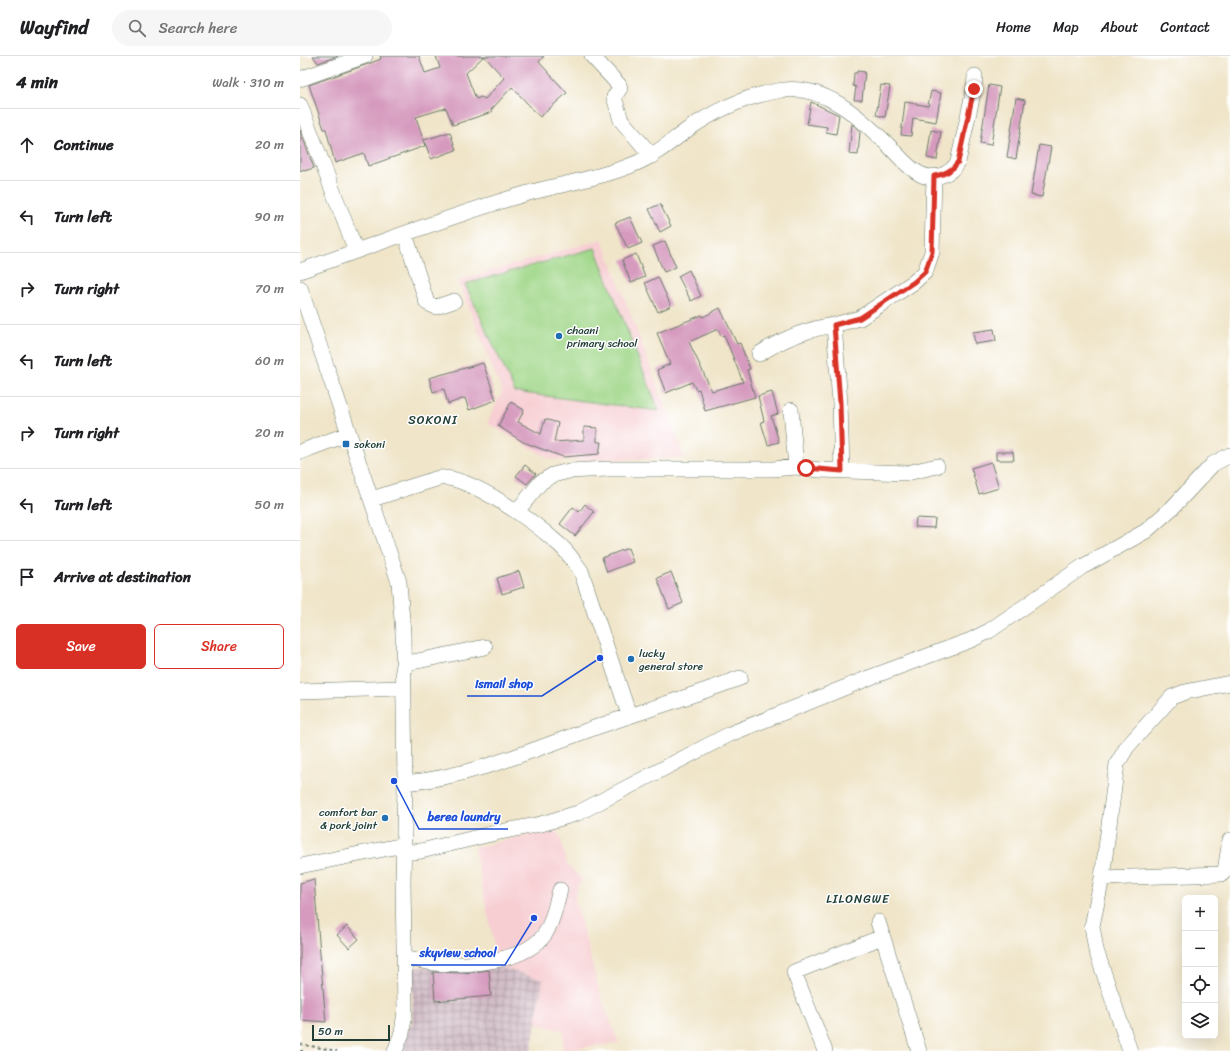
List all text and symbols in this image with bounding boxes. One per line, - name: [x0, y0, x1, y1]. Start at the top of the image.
- search box: [112, 10, 392, 46]
- text: Wayfind: [20, 11, 88, 44]
- text: Search here: [158, 15, 237, 41]
- text: Home: [996, 15, 1031, 40]
- text: Map: [1053, 15, 1079, 40]
- text: About: [1101, 15, 1138, 40]
- text: Contact: [1160, 15, 1210, 40]
- icon: search: [126, 17, 148, 39]
- text: 4 min: [16, 67, 58, 97]
- text: Walk · 310 m: [212, 71, 284, 94]
- route end: [965, 80, 983, 98]
- text: Continue: [54, 132, 114, 158]
- text: 20 m: [255, 133, 284, 156]
- icon: ahead: [16, 134, 38, 156]
- text: Turn left: [54, 204, 112, 230]
- text: 90 m: [254, 205, 284, 228]
- icon: left: [16, 206, 38, 228]
- text: Turn right: [54, 276, 119, 302]
- text: 70 m: [255, 277, 284, 300]
- icon: right: [16, 278, 38, 300]
- place label: chaani primary school: [566, 321, 638, 353]
- marker: chaani primary school: [554, 331, 564, 341]
- text: Turn left: [54, 348, 112, 374]
- text: 60 m: [255, 349, 284, 372]
- icon: left: [16, 350, 38, 372]
- district label: SOKONI: [408, 409, 458, 431]
- text: Turn right: [54, 420, 119, 446]
- text: 20 m: [255, 421, 284, 444]
- icon: right: [16, 422, 38, 444]
- place label: sokoni: [353, 435, 386, 454]
- marker: sokoni: [341, 439, 351, 449]
- route start: [797, 459, 815, 477]
- text: Turn left: [54, 492, 112, 518]
- text: 50 m: [254, 493, 284, 516]
- icon: left: [16, 494, 38, 516]
- text: Arrive at destination: [54, 564, 191, 590]
- icon: arrive: [16, 566, 38, 588]
- button: Save: [16, 624, 146, 669]
- button: Share: [154, 624, 284, 669]
- place label: lucky general store: [638, 644, 703, 676]
- marker: lucky general store: [626, 654, 636, 664]
- callout: ismail shop: [467, 672, 542, 696]
- text: ismail shop: [475, 673, 534, 695]
- place label: comfort bar & pork joint: [319, 803, 378, 835]
- callout: berea laundry: [419, 805, 508, 829]
- text: berea laundry: [427, 806, 501, 828]
- marker: comfort bar & pork joint: [380, 813, 390, 823]
- district label: LILONGWE: [826, 888, 890, 910]
- map controls: [1182, 895, 1218, 1039]
- button: +: [1182, 895, 1218, 931]
- button: −: [1182, 931, 1218, 967]
- callout: skyview school: [411, 941, 505, 965]
- text: skyview school: [418, 942, 497, 964]
- button: locate: [1182, 967, 1218, 1003]
- button: layers: [1182, 1003, 1218, 1039]
- text: 50 m: [318, 1022, 343, 1041]
- scale bar: [312, 1023, 390, 1042]

